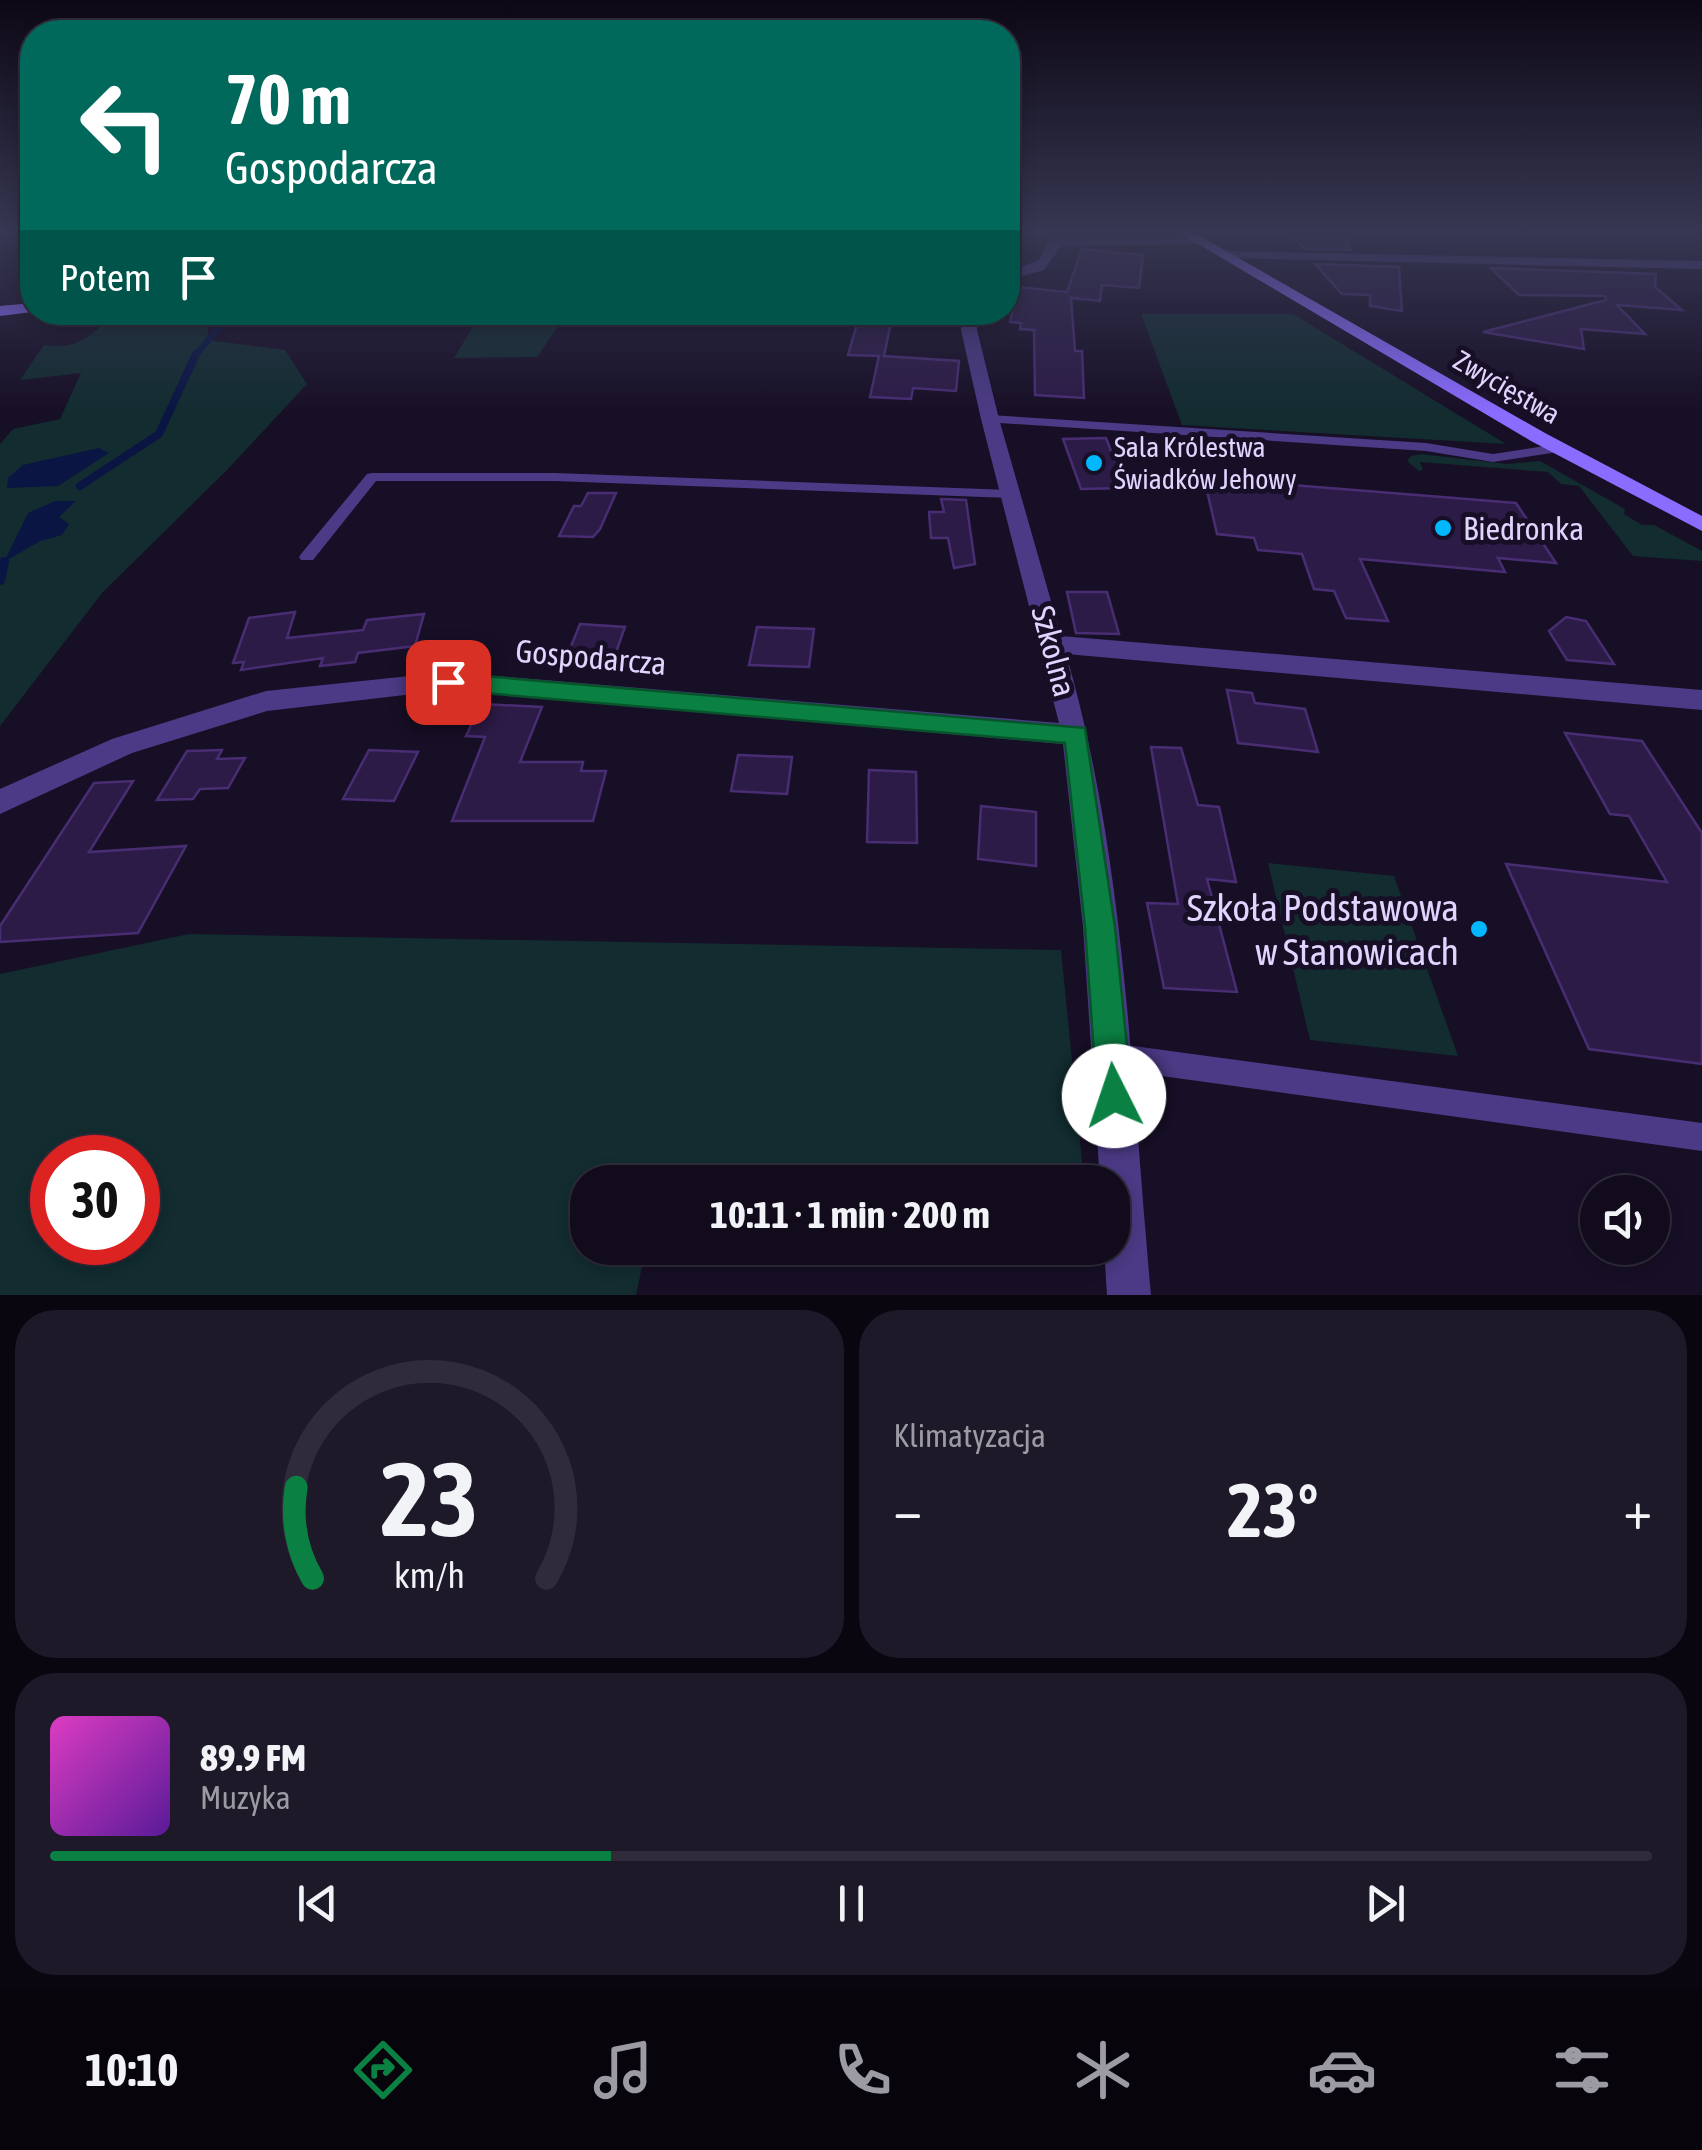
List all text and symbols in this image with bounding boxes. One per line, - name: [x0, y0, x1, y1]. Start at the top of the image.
- text: 70 m: [225, 59, 351, 139]
- icon: left: [60, 60, 190, 190]
- text: Gospodarcza: [225, 142, 438, 194]
- icon: arrive: [171, 250, 226, 305]
- text: Potem: [60, 256, 151, 299]
- street label: Zwycięstwa: [1448, 344, 1566, 430]
- place label: Sala Królestwa Świadków Jehowy: [1114, 431, 1297, 495]
- marker: Sala Królestwa Świadków Jehowy: [1083, 452, 1105, 474]
- place label: Biedronka: [1463, 510, 1584, 547]
- marker: Biedronka: [1432, 517, 1454, 539]
- street label: Szkolna: [1024, 602, 1084, 700]
- street label: Gospodarcza: [514, 632, 668, 682]
- pin: [406, 640, 491, 725]
- icon: arrive: [421, 655, 476, 710]
- place label: Szkoła Podstawowa w Stanowicach: [1187, 886, 1459, 973]
- marker: Szkoła Podstawowa w Stanowicach: [1468, 918, 1490, 940]
- position arrow: [1062, 1044, 1166, 1148]
- speed limit sign: 30: [30, 1135, 160, 1265]
- map controls: [1580, 1175, 1670, 1265]
- button: sound: [1580, 1175, 1670, 1265]
- text: 10:11 · 1 min · 200 m: [710, 1193, 990, 1236]
- text: Klimatyzacja: [894, 1417, 1046, 1454]
- text: 23: [380, 1439, 478, 1558]
- text: 23°: [1227, 1467, 1318, 1553]
- text: −: [894, 1478, 922, 1541]
- text: +: [1623, 1478, 1652, 1541]
- text: km/h: [394, 1555, 465, 1596]
- text: 89.9 FM: [200, 1736, 306, 1779]
- text: Muzyka: [200, 1779, 291, 1816]
- icon: previous: [290, 1876, 345, 1931]
- icon: pause: [824, 1876, 879, 1931]
- icon: next: [1358, 1876, 1413, 1931]
- icon: directions: [348, 2035, 418, 2105]
- icon: music: [588, 2035, 658, 2105]
- icon: phone: [828, 2035, 898, 2105]
- icon: climate: [1068, 2035, 1138, 2105]
- icon: car: [1307, 2035, 1377, 2105]
- icon: filters: [1547, 2035, 1617, 2105]
- text: 10:10: [85, 2044, 178, 2096]

